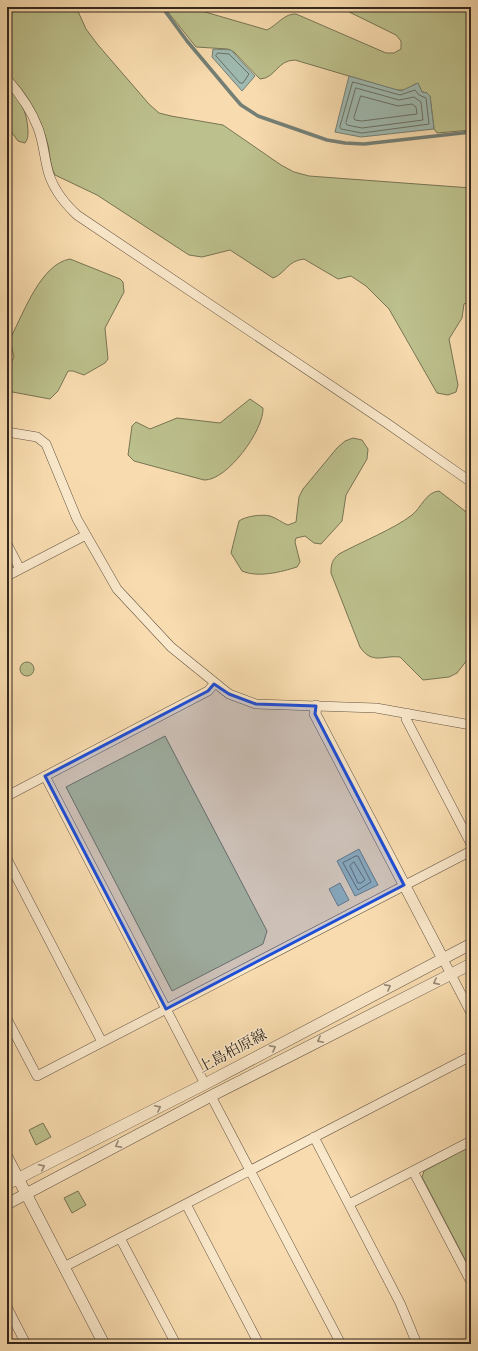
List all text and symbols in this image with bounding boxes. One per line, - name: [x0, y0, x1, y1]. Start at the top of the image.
- one-way arrow: [433, 977, 440, 984]
- one-way arrow: [384, 985, 391, 992]
- street label: 上島柏原線: [195, 1025, 271, 1079]
- one-way arrow: [317, 1036, 324, 1043]
- one-way arrow: [269, 1045, 276, 1053]
- one-way arrow: [153, 1105, 161, 1113]
- one-way arrow: [115, 1141, 122, 1148]
- one-way arrow: [37, 1164, 45, 1171]

